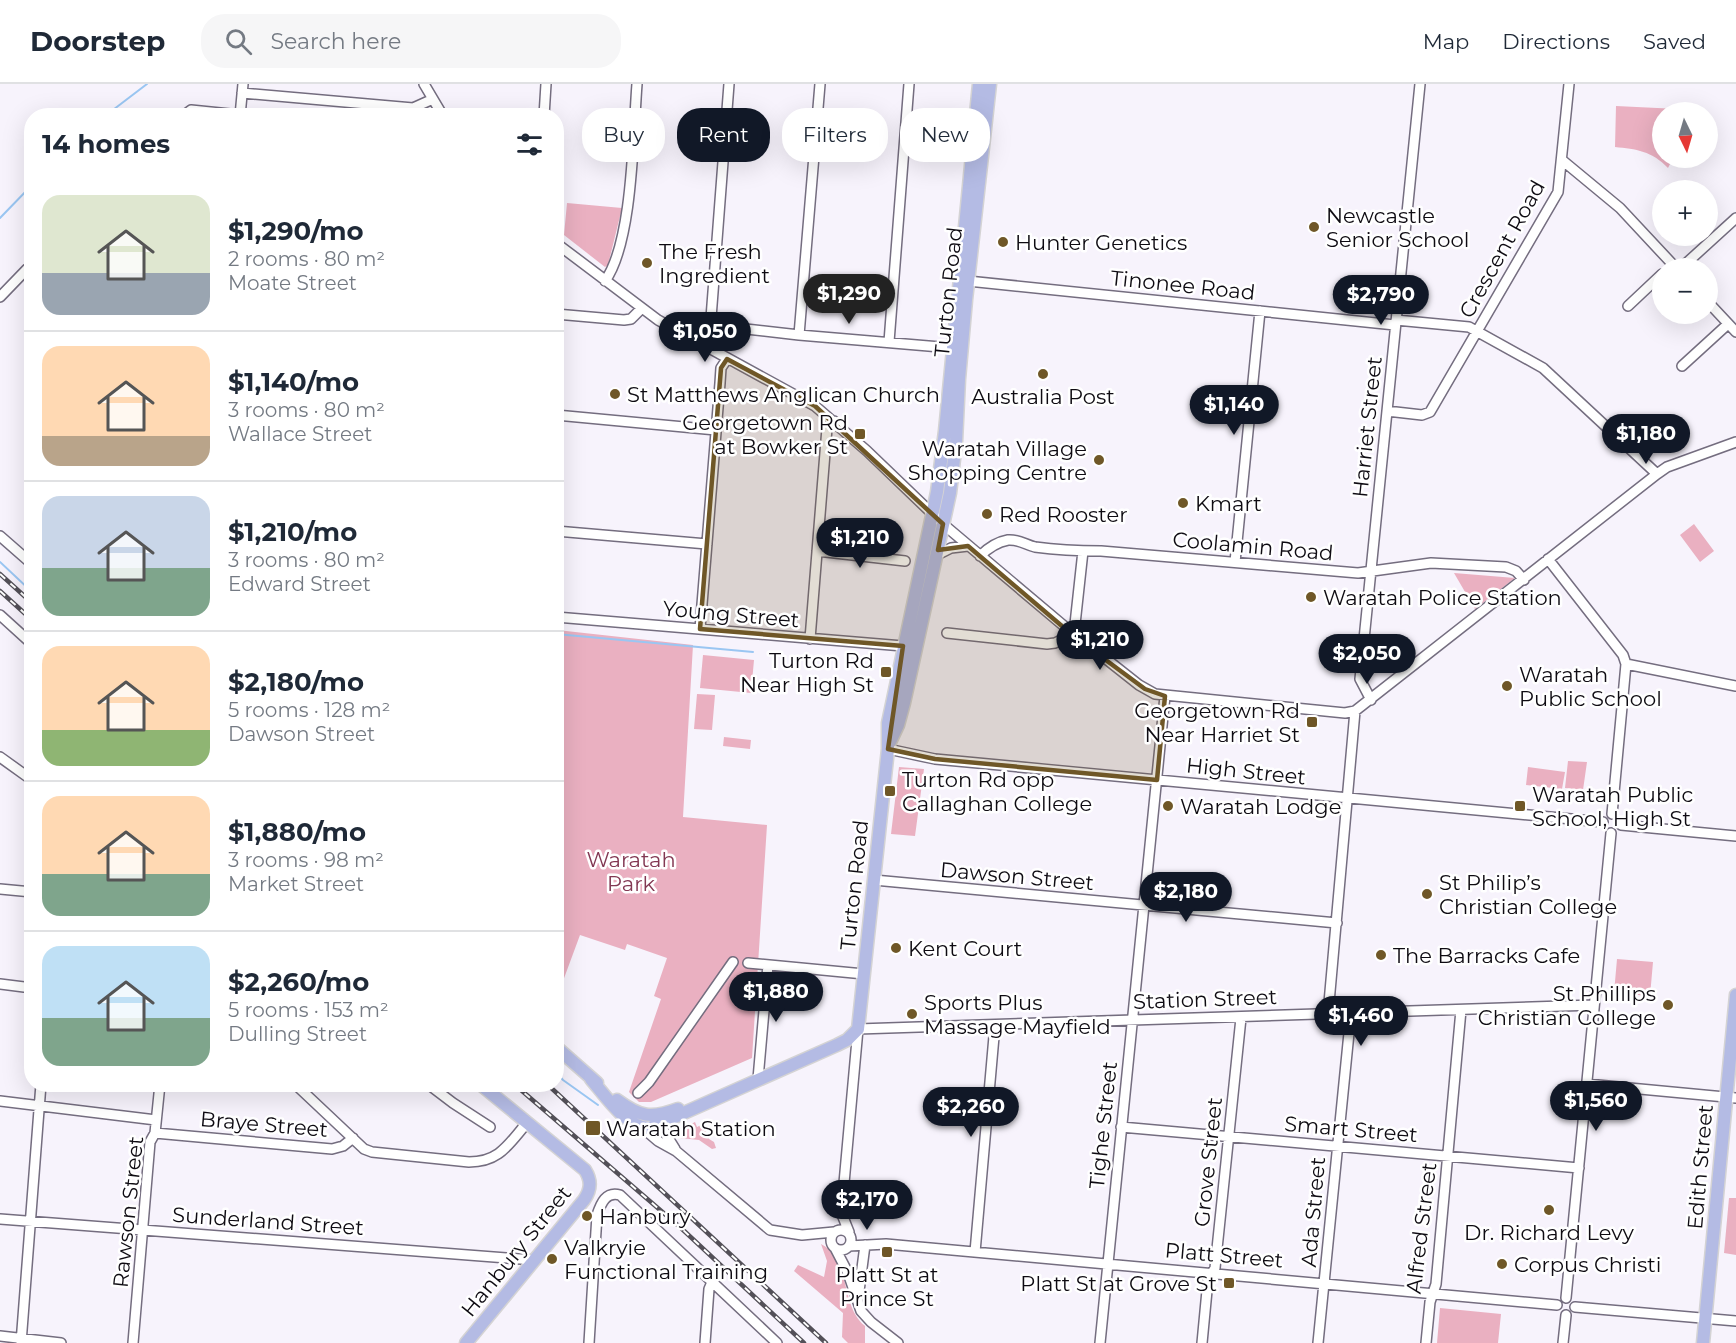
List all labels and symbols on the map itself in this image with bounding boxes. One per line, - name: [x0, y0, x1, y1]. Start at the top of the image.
- north arrow: [1652, 102, 1718, 168]
- street label: Crescent Road: [1454, 176, 1550, 322]
- place label: Newcastle Senior School: [1326, 203, 1469, 252]
- marker: Newcastle Senior School: [1307, 220, 1321, 234]
- street label: Turton Road: [929, 226, 967, 358]
- place label: Hunter Genetics: [1015, 230, 1187, 255]
- marker: Hunter Genetics: [996, 235, 1010, 249]
- place label: The Fresh Ingredient: [659, 239, 770, 288]
- marker: The Fresh Ingredient: [640, 256, 654, 270]
- street label: Tinonee Road: [1110, 265, 1256, 305]
- pin: $1,290: [800, 274, 898, 325]
- pin: $2,790: [1332, 275, 1430, 326]
- pin: $1,050: [656, 312, 754, 363]
- street label: Harriet Street: [1347, 355, 1387, 499]
- marker: Australia Post: [1036, 367, 1050, 381]
- place label: St Matthews Anglican Church: [627, 382, 940, 407]
- place label: Australia Post: [971, 384, 1115, 409]
- pin: $1,140: [1185, 385, 1283, 436]
- marker: St Matthews Anglican Church: [608, 387, 622, 401]
- place label: Georgetown Rd at Bowker St: [682, 410, 848, 459]
- pin: $1,180: [1597, 414, 1695, 465]
- marker: Georgetown Rd at Bowker St: [853, 427, 867, 441]
- place label: Waratah Village Shopping Centre: [908, 436, 1087, 485]
- marker: Waratah Village Shopping Centre: [1092, 453, 1106, 467]
- place label: Kmart: [1195, 491, 1262, 516]
- marker: Kmart: [1176, 496, 1190, 510]
- place label: Red Rooster: [999, 502, 1128, 527]
- marker: Red Rooster: [980, 507, 994, 521]
- pin: $1,210: [811, 518, 909, 569]
- street label: Coolamin Road: [1172, 527, 1334, 565]
- place label: Waratah Police Station: [1323, 585, 1562, 610]
- marker: Waratah Police Station: [1304, 590, 1318, 604]
- street label: Young Street: [662, 596, 800, 632]
- pin: $1,210: [1051, 620, 1149, 671]
- pin: $2,050: [1318, 634, 1416, 685]
- place label: Turton Rd Near High St: [740, 648, 874, 697]
- place label: Waratah Public School: [1519, 662, 1662, 711]
- marker: Turton Rd Near High St: [879, 665, 893, 679]
- marker: Waratah Public School: [1500, 679, 1514, 693]
- place label: Georgetown Rd Near Harriet St: [1134, 698, 1300, 747]
- marker: Georgetown Rd Near Harriet St: [1305, 715, 1319, 729]
- street label: High Street: [1185, 752, 1307, 790]
- place label: Turton Rd opp Callaghan College: [902, 767, 1092, 816]
- place label: Waratah Public School, High St: [1532, 782, 1693, 831]
- marker: Turton Rd opp Callaghan College: [883, 784, 897, 798]
- place label: Waratah Lodge: [1180, 794, 1341, 819]
- marker: Waratah Lodge: [1161, 799, 1175, 813]
- marker: Waratah Public School, High St: [1513, 799, 1527, 813]
- street label: Turton Road: [835, 819, 873, 951]
- park label: Waratah Park: [586, 847, 676, 896]
- street label: Dawson Street: [939, 857, 1095, 895]
- place label: St Philip’s Christian College: [1439, 870, 1617, 919]
- pin: $2,180: [1137, 872, 1235, 923]
- marker: St Philip’s Christian College: [1420, 887, 1434, 901]
- place label: Kent Court: [908, 936, 1022, 961]
- marker: Kent Court: [889, 941, 903, 955]
- place label: The Barracks Cafe: [1393, 943, 1580, 968]
- marker: The Barracks Cafe: [1374, 948, 1388, 962]
- pin: $1,880: [727, 972, 825, 1023]
- place label: St Phillips Christian College: [1478, 981, 1656, 1030]
- street label: Station Street: [1133, 984, 1277, 1014]
- place label: Sports Plus Massage Mayfield: [924, 990, 1111, 1039]
- pin: $1,460: [1312, 996, 1410, 1047]
- marker: St Phillips Christian College: [1661, 998, 1675, 1012]
- marker: Sports Plus Massage Mayfield: [905, 1007, 919, 1021]
- street label: Tighe Street: [1084, 1060, 1122, 1190]
- pin: $1,560: [1547, 1081, 1645, 1132]
- pin: $2,260: [922, 1087, 1020, 1138]
- street label: Grove Street: [1189, 1096, 1227, 1228]
- street label: Edith Street: [1682, 1103, 1718, 1231]
- street label: Braye Street: [199, 1106, 329, 1142]
- street label: Smart Street: [1283, 1111, 1419, 1147]
- place label: Waratah Station: [606, 1116, 776, 1141]
- marker: Waratah Station: [584, 1119, 602, 1137]
- street label: Rawson Street: [108, 1135, 148, 1289]
- street label: Ada Street: [1296, 1156, 1330, 1268]
- street label: Alfred Street: [1401, 1161, 1441, 1295]
- pin: $2,170: [818, 1180, 916, 1231]
- street label: Hanbury Street: [456, 1181, 576, 1321]
- street label: Sunderland Street: [171, 1202, 365, 1240]
- marker: Dr. Richard Levy: [1542, 1203, 1556, 1217]
- place label: Hanbury: [599, 1204, 691, 1229]
- marker: Hanbury: [580, 1209, 594, 1223]
- place label: Dr. Richard Levy: [1464, 1220, 1635, 1245]
- place label: Valkryie Functional Training: [564, 1235, 768, 1284]
- street label: Platt Street: [1164, 1237, 1284, 1273]
- marker: Platt St at Prince St: [880, 1245, 894, 1259]
- marker: Valkryie Functional Training: [545, 1252, 559, 1266]
- place label: Corpus Christi: [1514, 1252, 1661, 1277]
- marker: Corpus Christi: [1495, 1257, 1509, 1271]
- place label: Platt St at Prince St: [835, 1262, 939, 1311]
- place label: Platt St at Grove St: [1020, 1271, 1217, 1296]
- marker: Platt St at Grove St: [1222, 1276, 1236, 1290]

